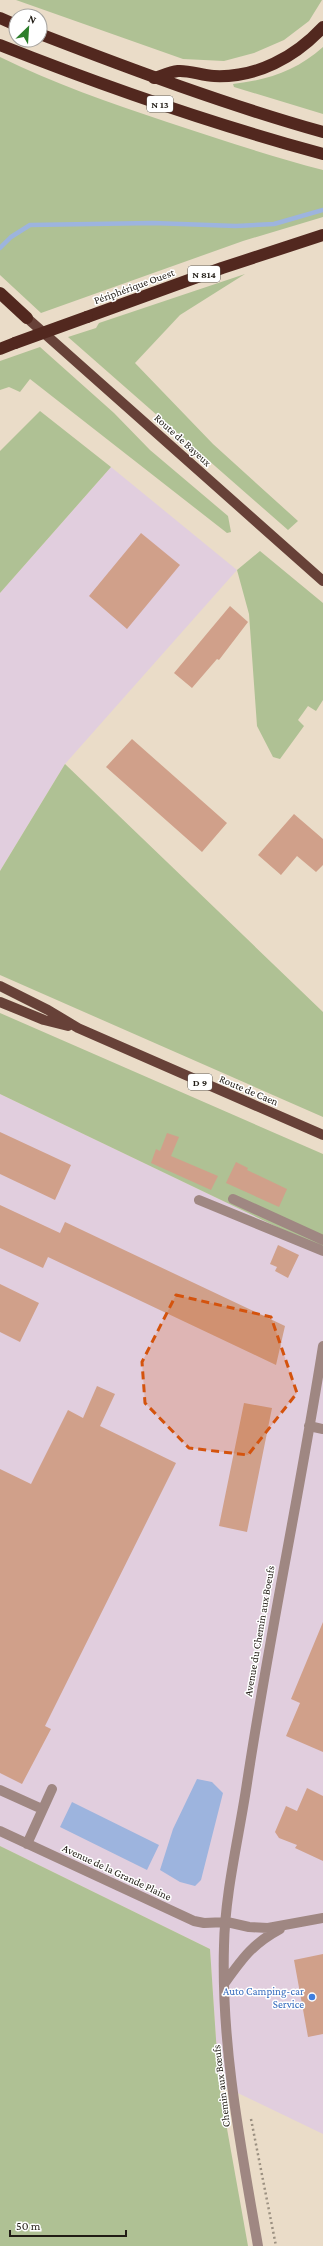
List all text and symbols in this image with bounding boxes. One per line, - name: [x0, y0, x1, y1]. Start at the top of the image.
- north arrow: [8, 8, 48, 48]
- text: N: [26, 12, 39, 26]
- road number: N 13: [147, 96, 173, 112]
- street label: Périphérique Ouest: [92, 266, 176, 307]
- road number: N 814: [188, 266, 220, 282]
- street label: Route de Bayeux: [151, 411, 214, 469]
- street label: Route de Caen: [218, 1072, 280, 1108]
- road number: D 9: [188, 1074, 212, 1090]
- street label: Avenue du Chemin aux Boeufs: [242, 1565, 276, 1697]
- street label: Avenue de la Grande Plaine: [61, 1841, 173, 1903]
- place label: Auto Camping-car Service: [223, 1985, 304, 2010]
- marker: Auto Camping-car Service: [307, 1992, 317, 2002]
- street label: Chemin aux Bœufs: [210, 2044, 232, 2128]
- scale bar: [10, 2212, 126, 2238]
- text: 50 m: [16, 2219, 41, 2233]

